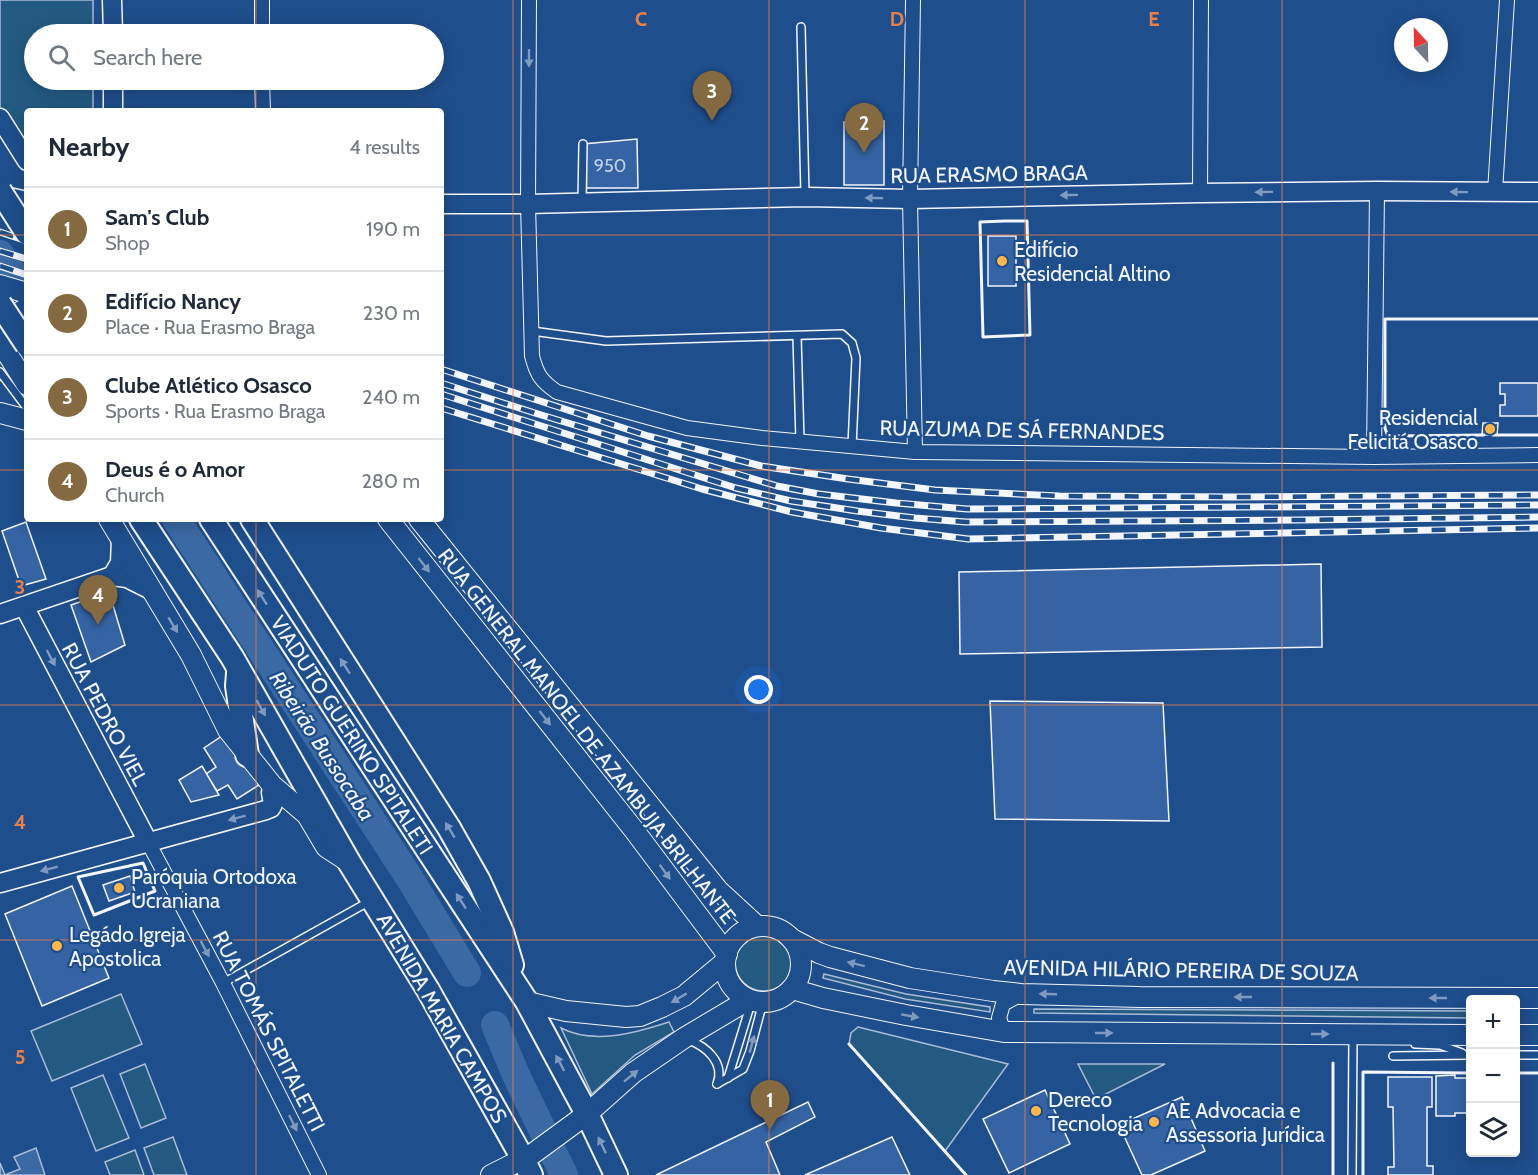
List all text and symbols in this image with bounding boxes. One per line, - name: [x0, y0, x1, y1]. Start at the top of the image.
- text: C: [635, 7, 647, 31]
- text: D: [890, 7, 904, 31]
- text: E: [1148, 7, 1160, 31]
- north arrow: [1394, 18, 1448, 72]
- search box: [24, 24, 444, 90]
- icon: search: [45, 41, 78, 74]
- text: Search here: [93, 44, 202, 71]
- one-way arrow: [524, 49, 534, 68]
- pin: 3: [692, 72, 732, 121]
- pin: 2: [844, 104, 884, 153]
- text: Nearby: [48, 131, 129, 163]
- text: 4 results: [349, 135, 420, 159]
- house number: 950: [594, 155, 626, 177]
- street label: RUA ERASMO BRAGA: [890, 160, 1088, 188]
- one-way arrow: [1254, 187, 1273, 197]
- one-way arrow: [1449, 187, 1468, 197]
- one-way arrow: [1059, 191, 1078, 200]
- one-way arrow: [864, 193, 883, 203]
- text: Sam's Club: [105, 204, 209, 231]
- text: 1: [64, 217, 71, 241]
- text: 190 m: [366, 217, 420, 241]
- text: Shop: [105, 231, 150, 255]
- place label: Edifício Residencial Altino: [1014, 237, 1171, 286]
- marker: Edifício Residencial Altino: [995, 254, 1009, 268]
- text: Edifício Nancy: [105, 288, 241, 315]
- text: 2: [62, 301, 73, 325]
- text: 230 m: [363, 301, 420, 325]
- text: Place · Rua Erasmo Braga: [105, 315, 315, 339]
- text: Clube Atlético Osasco: [105, 372, 312, 399]
- text: 3: [62, 385, 73, 409]
- text: 240 m: [362, 385, 420, 409]
- text: Sports · Rua Erasmo Braga: [105, 399, 325, 423]
- place label: Residencial Felicitá Osasco: [1347, 405, 1478, 454]
- street label: RUA ZUMA DE SÁ FERNANDES: [879, 415, 1165, 445]
- marker: Residencial Felicitá Osasco: [1483, 422, 1497, 436]
- text: Deus é o Amor: [105, 456, 245, 483]
- text: 4: [61, 469, 74, 493]
- text: 280 m: [361, 469, 420, 493]
- text: Church: [105, 483, 165, 507]
- street label: RUA GENERAL MANOEL DE AZAMBUJA BRILHANTE: [433, 543, 741, 929]
- one-way arrow: [418, 557, 431, 573]
- text: 3: [15, 575, 25, 599]
- pin: 4: [78, 576, 118, 625]
- one-way arrow: [256, 589, 267, 606]
- street label: VIADUTO GUERINO SPITALETI: [266, 611, 438, 859]
- one-way arrow: [168, 617, 179, 633]
- street label: RUA PEDRO VIEL: [57, 638, 153, 790]
- one-way arrow: [46, 649, 56, 666]
- one-way arrow: [340, 657, 351, 674]
- water label: Ribeirão Bussocaba: [263, 666, 381, 826]
- your location: [744, 675, 773, 704]
- one-way arrow: [256, 700, 266, 717]
- one-way arrow: [539, 710, 551, 725]
- text: 4: [14, 810, 26, 834]
- one-way arrow: [228, 814, 246, 823]
- one-way arrow: [445, 821, 455, 838]
- one-way arrow: [659, 863, 671, 879]
- place label: Paróquia Ortodoxa Ucraniana: [131, 864, 297, 913]
- one-way arrow: [40, 865, 58, 875]
- marker: Paróquia Ortodoxa Ucraniana: [112, 881, 126, 895]
- one-way arrow: [455, 893, 467, 909]
- street label: AVENIDA MARIA CAMPOS: [372, 909, 512, 1127]
- place label: Legádo Igreja Apostolica: [69, 922, 186, 971]
- street label: RUA TOMÁS SPITALETTI: [208, 927, 330, 1135]
- marker: Legádo Igreja Apostolica: [50, 939, 64, 953]
- one-way arrow: [200, 941, 210, 958]
- street label: AVENIDA HILÁRIO PEREIRA DE SOUZA: [1003, 954, 1359, 986]
- one-way arrow: [846, 958, 865, 968]
- one-way arrow: [1038, 990, 1057, 999]
- one-way arrow: [1233, 992, 1252, 1002]
- one-way arrow: [670, 993, 687, 1003]
- one-way arrow: [1428, 993, 1447, 1003]
- map controls: [1466, 995, 1520, 1157]
- button: +: [1466, 995, 1520, 1049]
- one-way arrow: [901, 1012, 920, 1021]
- one-way arrow: [1094, 1028, 1113, 1038]
- one-way arrow: [1310, 1029, 1329, 1039]
- one-way arrow: [748, 1035, 757, 1053]
- text: 5: [15, 1045, 25, 1069]
- button: −: [1466, 1049, 1520, 1103]
- one-way arrow: [555, 1054, 564, 1071]
- one-way arrow: [623, 1069, 639, 1082]
- pin: 1: [750, 1080, 790, 1130]
- place label: Dereco Tecnologia: [1048, 1087, 1143, 1136]
- place label: AE Advocacia e Assessoria Jurídica: [1166, 1098, 1325, 1147]
- button: layers: [1466, 1103, 1520, 1157]
- marker: Dereco Tecnologia: [1029, 1104, 1043, 1118]
- one-way arrow: [288, 1115, 298, 1132]
- marker: AE Advocacia e Assessoria Jurídica: [1147, 1115, 1161, 1129]
- one-way arrow: [597, 1136, 606, 1153]

